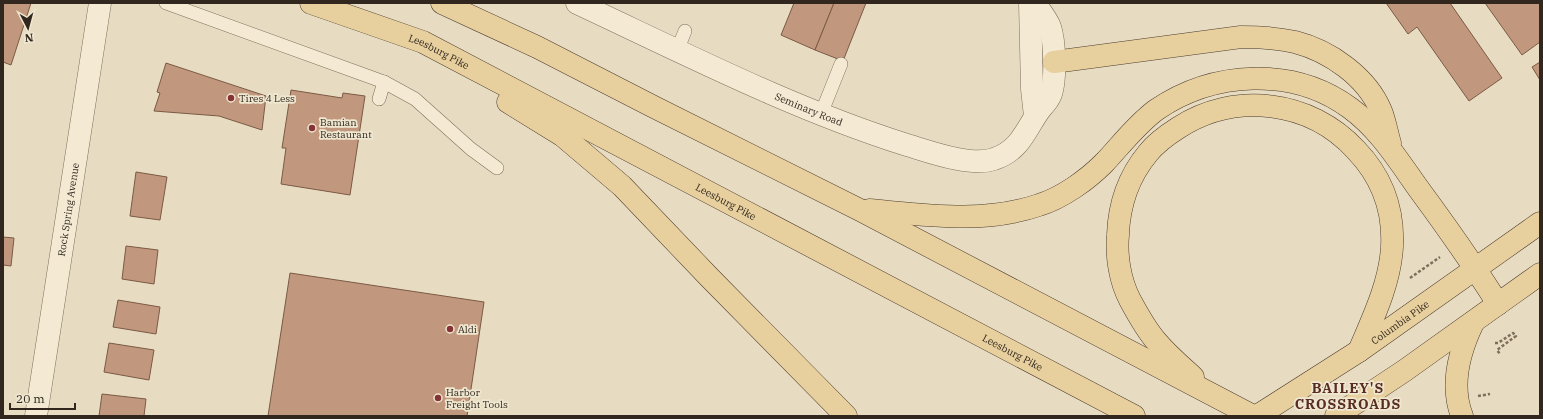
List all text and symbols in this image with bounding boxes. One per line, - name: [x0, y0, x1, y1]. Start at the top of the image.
- north arrow: [8, 8, 48, 48]
- text: N: [24, 31, 34, 45]
- street label: Leesburg Pike: [407, 31, 472, 72]
- street label: Seminary Road: [773, 89, 845, 129]
- place label: Tires 4 Less: [239, 92, 295, 105]
- marker: Tires 4 Less: [226, 93, 236, 103]
- place label: Bamian Restaurant: [320, 116, 372, 141]
- marker: Bamian Restaurant: [307, 123, 317, 133]
- street label: Rock Spring Avenue: [54, 162, 82, 257]
- street label: Leesburg Pike: [694, 180, 758, 223]
- street label: Columbia Pike: [1368, 297, 1431, 347]
- place label: Aldi: [458, 323, 477, 336]
- marker: Aldi: [445, 324, 455, 334]
- street label: Leesburg Pike: [980, 331, 1045, 373]
- district label: BAILEY'S CROSSROADS: [1295, 379, 1401, 413]
- scale bar: [10, 385, 75, 411]
- place label: Harbor Freight Tools: [446, 386, 508, 411]
- text: 20 m: [16, 391, 45, 406]
- marker: Harbor Freight Tools: [433, 393, 443, 403]

